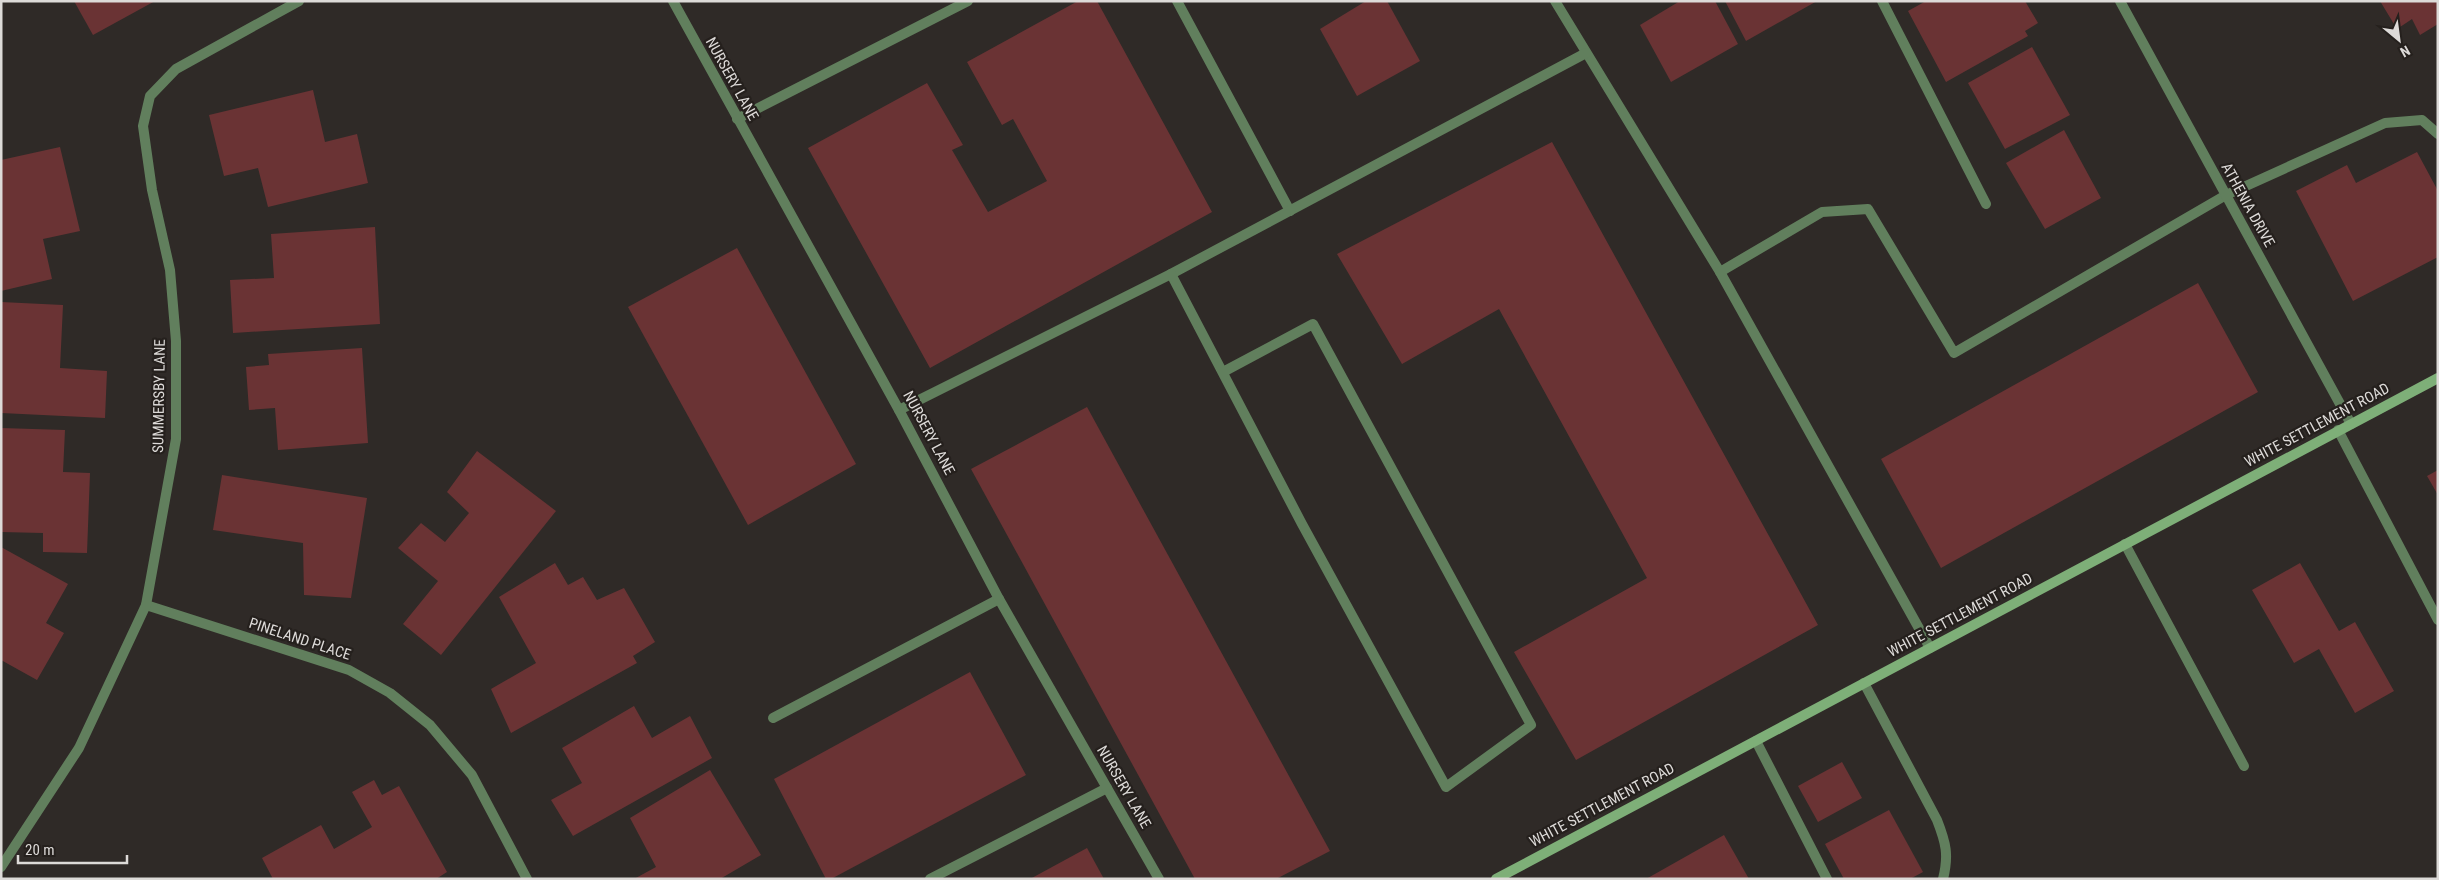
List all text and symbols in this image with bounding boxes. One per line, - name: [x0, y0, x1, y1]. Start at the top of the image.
- north arrow: [2374, 15, 2424, 65]
- street label: NURSERY LANE: [702, 34, 762, 124]
- text: N: [2398, 42, 2413, 60]
- street label: ATHENIA DRIVE: [2217, 160, 2279, 250]
- street label: SUMMERSBY LANE: [149, 339, 169, 453]
- street label: WHITE SETTLEMENT ROAD: [2241, 379, 2393, 471]
- street label: NURSERY LANE: [899, 388, 959, 478]
- street label: WHITE SETTLEMENT ROAD: [1884, 569, 2036, 661]
- street label: PINELAND PLACE: [247, 614, 353, 664]
- street label: NURSERY LANE: [1093, 742, 1155, 832]
- street label: WHITE SETTLEMENT ROAD: [1526, 759, 1678, 851]
- scale bar: [18, 832, 126, 864]
- text: 20 m: [25, 841, 55, 859]

